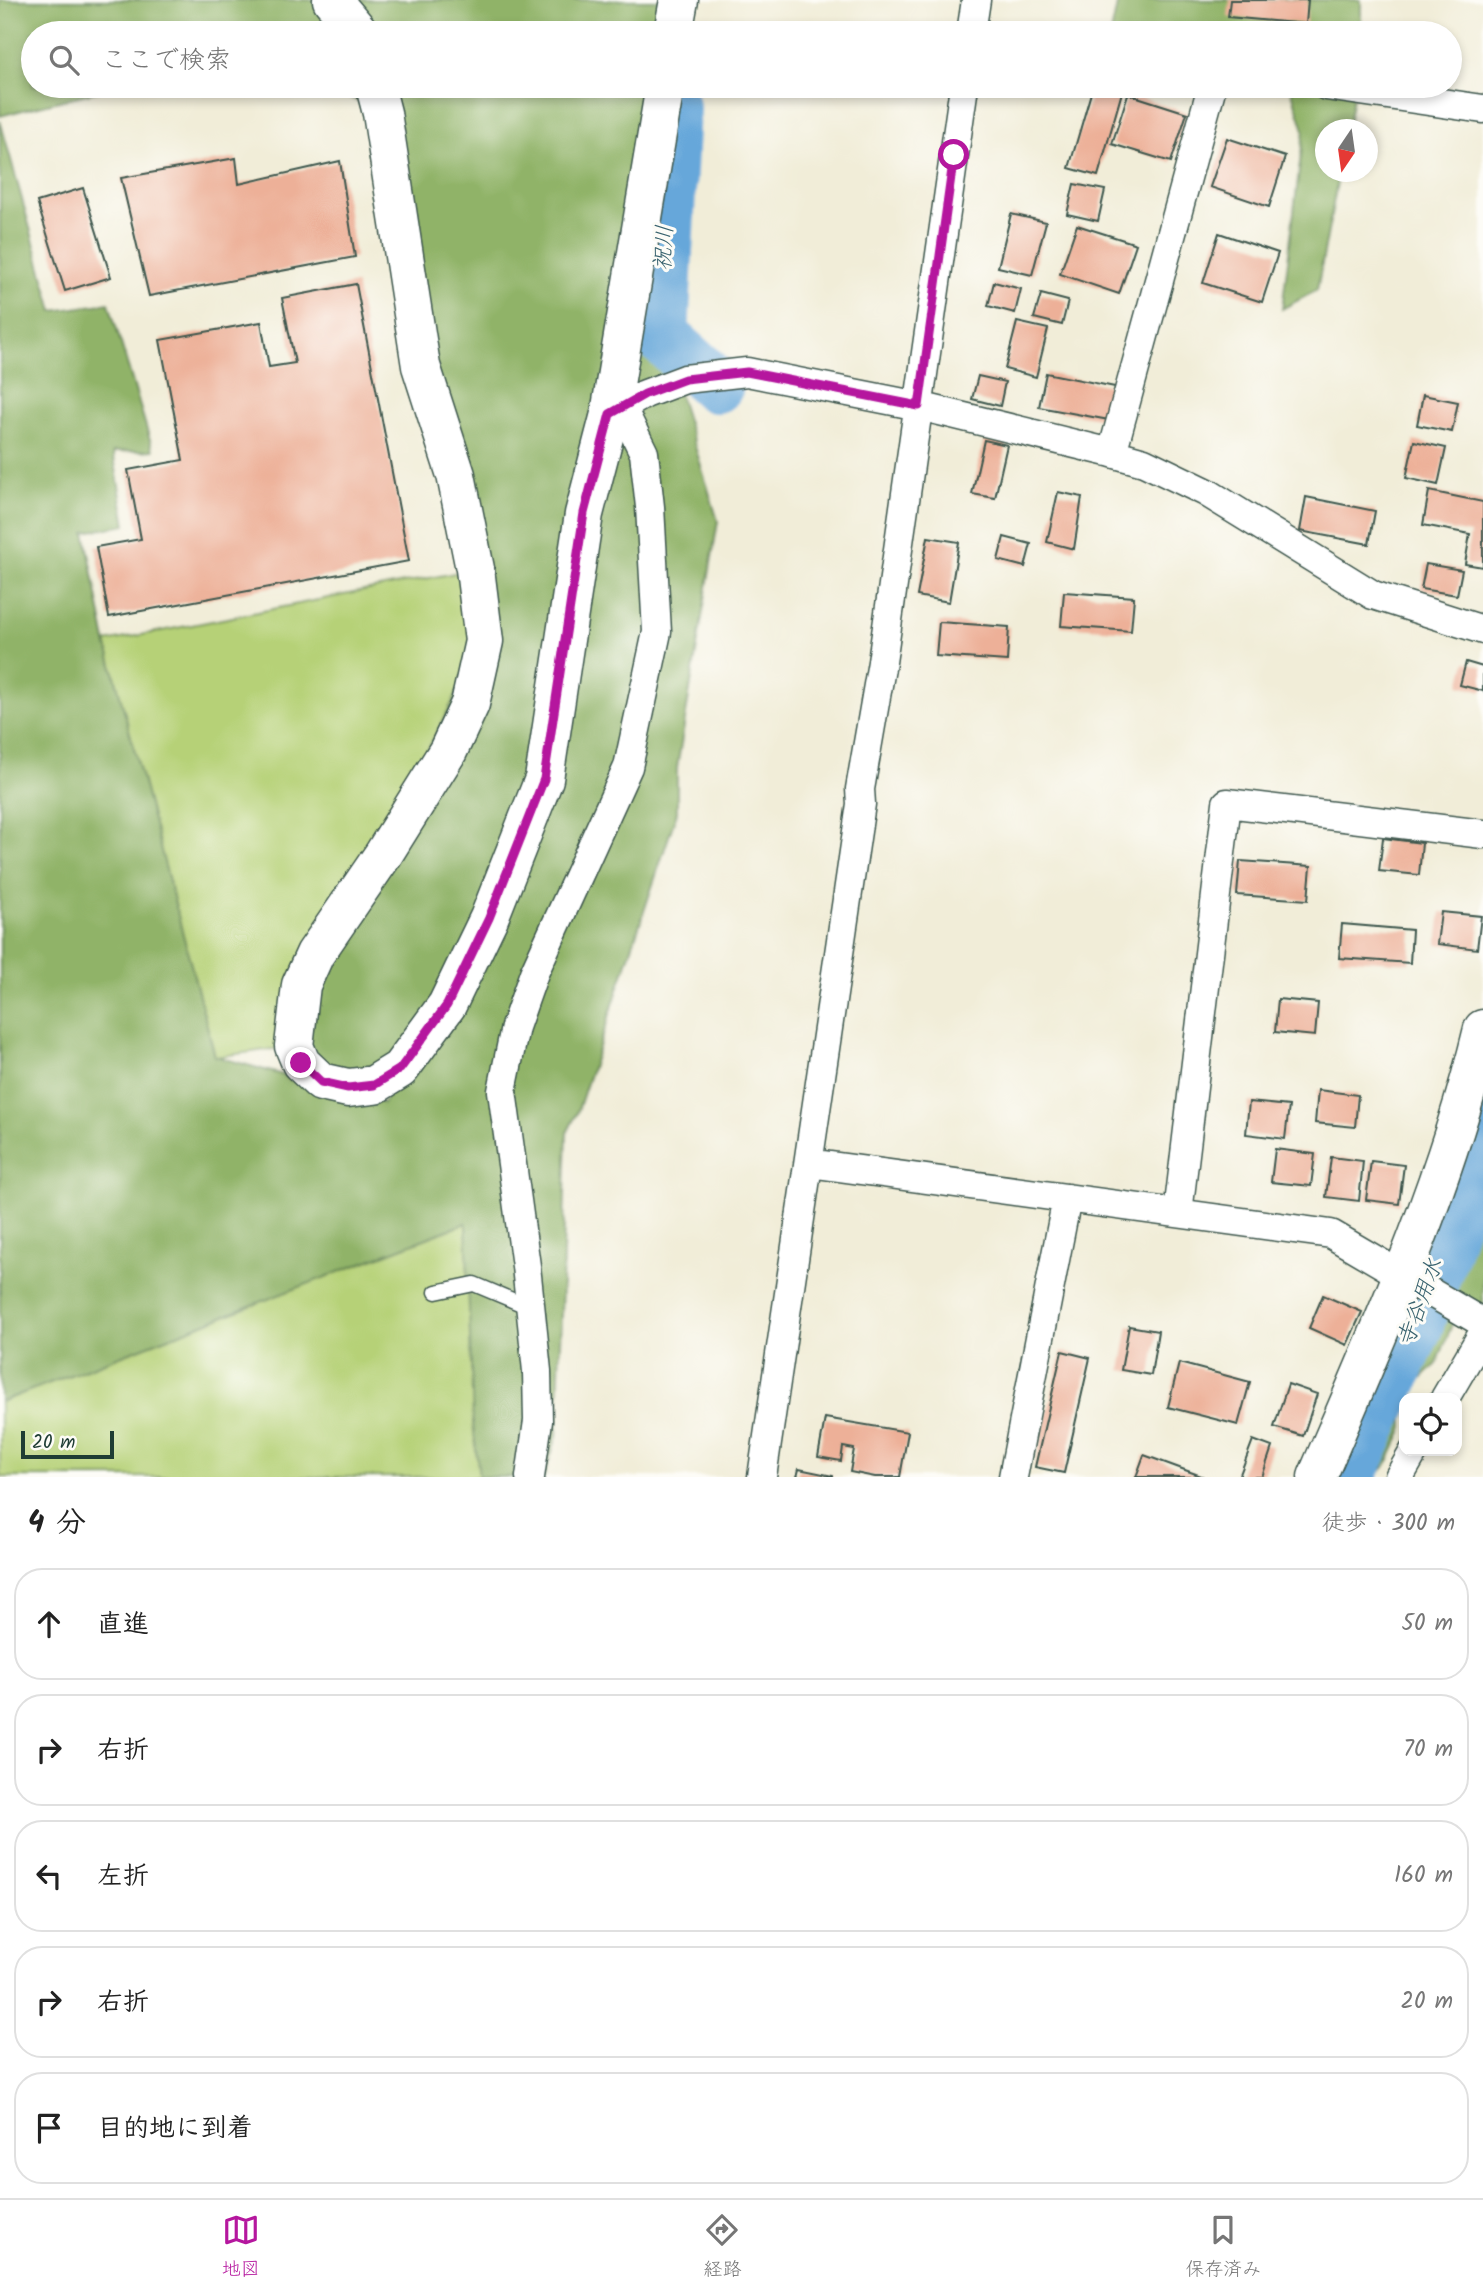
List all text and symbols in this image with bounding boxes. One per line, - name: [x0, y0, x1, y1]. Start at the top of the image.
- search box: [21, 21, 1462, 98]
- text: ここで検索: [101, 40, 231, 82]
- icon: search: [45, 41, 83, 79]
- north arrow: [1315, 119, 1378, 182]
- route start: [938, 139, 969, 170]
- water label: 祝川: [646, 224, 684, 272]
- route end: [285, 1047, 316, 1078]
- water label: 寺谷用水: [1388, 1254, 1454, 1352]
- map controls: [1399, 1393, 1462, 1456]
- button: locate: [1399, 1393, 1462, 1456]
- scale bar: [21, 1428, 114, 1460]
- text: 20 m: [32, 1428, 75, 1458]
- text: 4 分: [28, 1500, 86, 1548]
- text: 徒歩 · 300 m: [1321, 1506, 1455, 1542]
- text: 直進: [97, 1604, 149, 1646]
- icon: ahead: [30, 1605, 68, 1643]
- text: 50 m: [1402, 1606, 1453, 1642]
- text: 右折: [97, 1730, 149, 1772]
- icon: right: [30, 1731, 68, 1769]
- text: 70 m: [1403, 1732, 1453, 1768]
- text: 左折: [97, 1856, 149, 1898]
- icon: left: [30, 1857, 68, 1895]
- text: 160 m: [1394, 1858, 1453, 1894]
- text: 右折: [97, 1982, 149, 2024]
- icon: right: [30, 1983, 68, 2021]
- text: 20 m: [1401, 1984, 1453, 2020]
- text: 目的地に到着: [97, 2108, 253, 2150]
- icon: arrive: [30, 2109, 68, 2147]
- tab: 地図: [222, 2211, 260, 2285]
- tab: 経路: [703, 2211, 741, 2285]
- tab: 保存済み: [1185, 2211, 1261, 2285]

